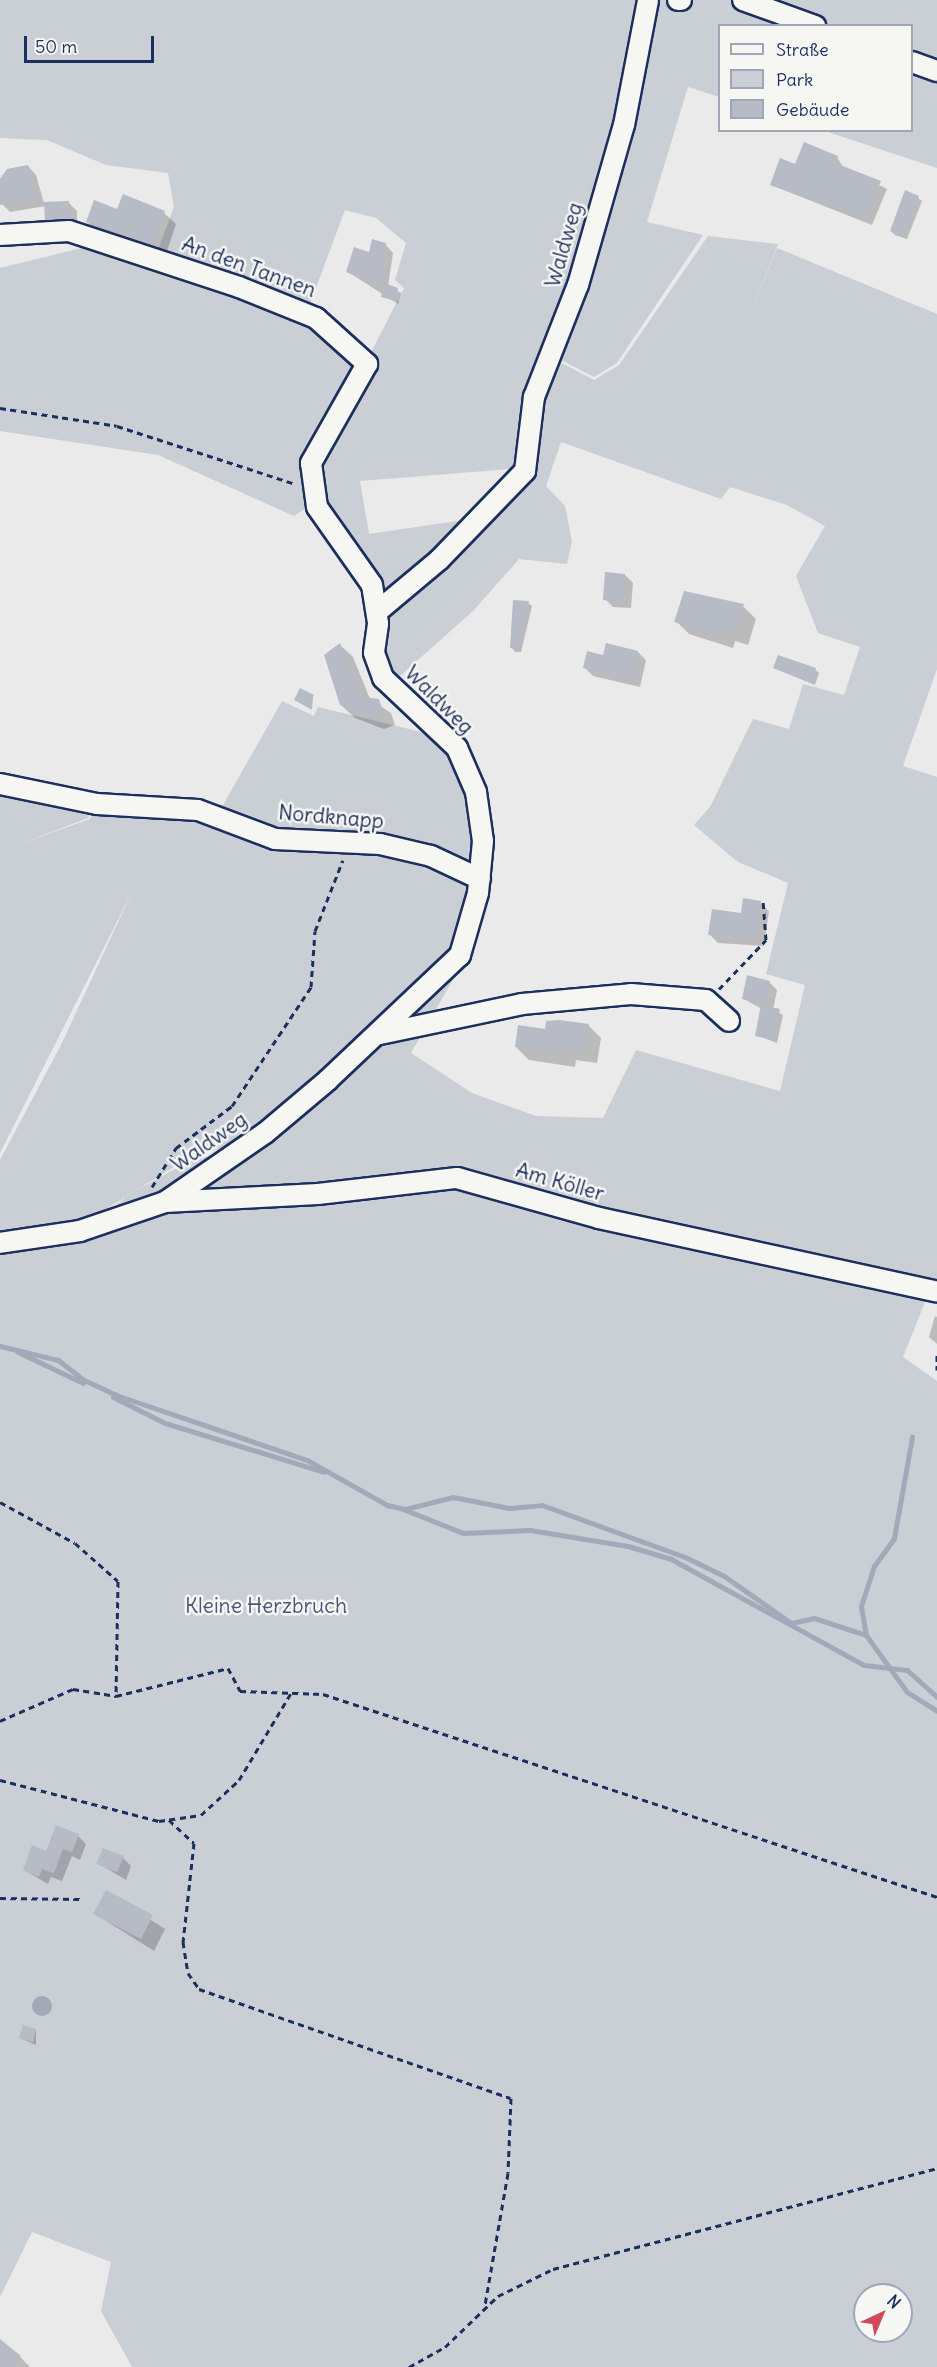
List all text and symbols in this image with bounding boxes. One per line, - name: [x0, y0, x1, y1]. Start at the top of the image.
- scale bar: [27, 24, 158, 62]
- legend: [718, 24, 913, 132]
- text: 50 m: [35, 35, 77, 58]
- text: Straße: [776, 38, 829, 61]
- text: Park: [776, 68, 813, 91]
- text: Gebäude: [776, 98, 849, 121]
- street label: Waldweg: [540, 200, 588, 290]
- street label: An den Tannen: [179, 231, 319, 303]
- street label: Waldweg: [399, 660, 479, 740]
- street label: Nordknapp: [277, 800, 385, 834]
- street label: Waldweg: [166, 1107, 252, 1177]
- street label: Am Köller: [513, 1157, 607, 1207]
- park label: Kleine Herzbruch: [185, 1593, 347, 1619]
- north arrow: [853, 2283, 913, 2343]
- text: N: [883, 2290, 905, 2313]

